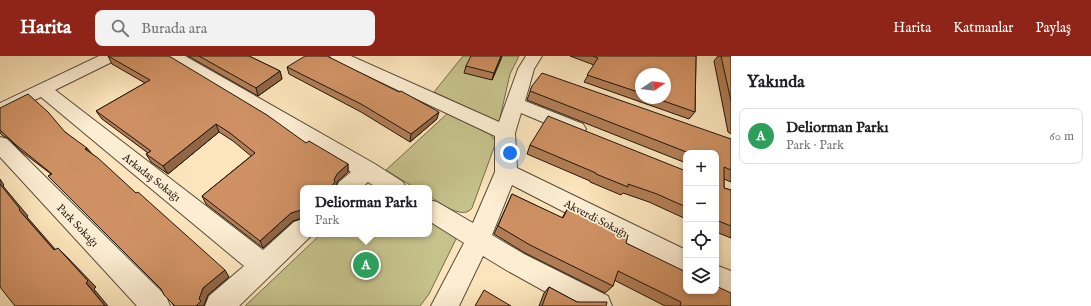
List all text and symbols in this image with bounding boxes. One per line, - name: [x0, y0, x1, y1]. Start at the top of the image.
- search box: [95, 10, 375, 46]
- text: Harita: [20, 16, 71, 40]
- icon: search: [109, 17, 131, 39]
- text: Burada ara: [141, 19, 207, 38]
- text: Harita: [893, 19, 931, 37]
- text: Katmanlar: [953, 19, 1014, 37]
- text: Paylaş: [1036, 19, 1071, 37]
- north arrow: [635, 68, 671, 104]
- text: Yakında: [747, 72, 805, 93]
- text: Deliorman Parkı: [786, 118, 888, 137]
- text: A: [757, 128, 765, 145]
- text: 60 m: [1049, 128, 1074, 145]
- text: Park · Park: [786, 137, 844, 154]
- your location: [500, 143, 520, 163]
- street label: Arkadaş Sokağı: [119, 150, 183, 205]
- map controls: [683, 150, 719, 294]
- button: +: [683, 150, 719, 186]
- popup: [300, 185, 432, 237]
- button: −: [683, 186, 719, 222]
- text: Deliorman Parkı: [315, 193, 417, 212]
- street label: Akverdi Sokağı: [561, 196, 630, 241]
- street label: Park Sokağı: [53, 201, 101, 250]
- text: Park: [315, 212, 339, 229]
- button: locate: [683, 222, 719, 258]
- pin: A: [353, 250, 379, 280]
- button: layers: [683, 258, 719, 294]

